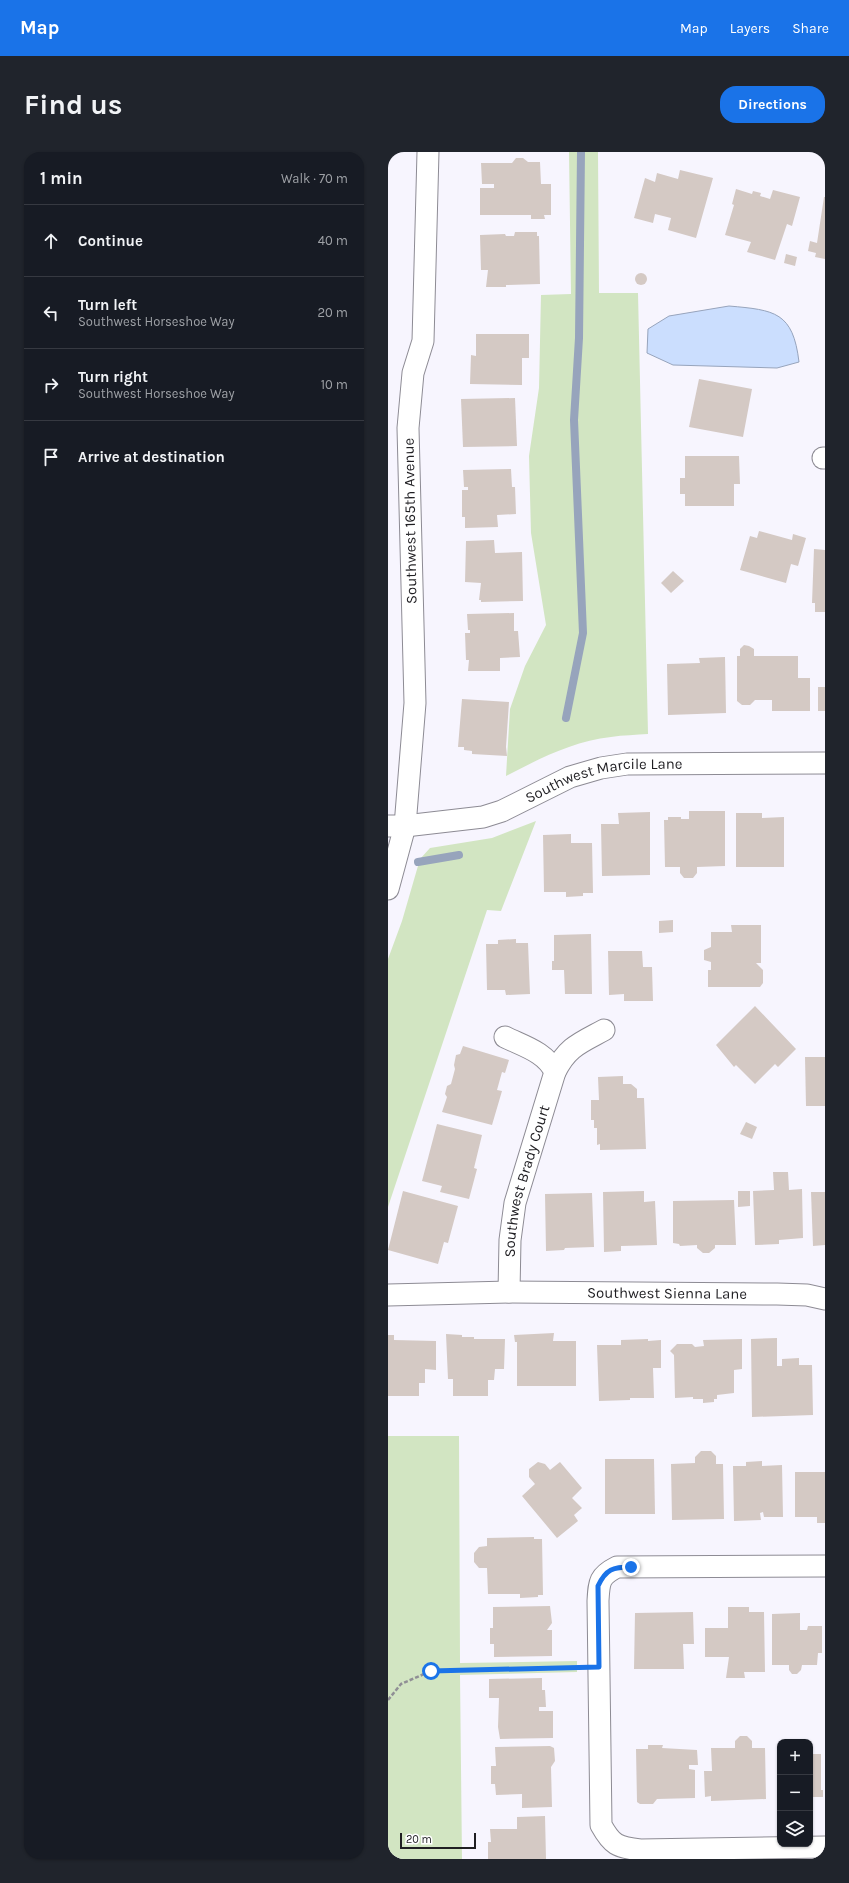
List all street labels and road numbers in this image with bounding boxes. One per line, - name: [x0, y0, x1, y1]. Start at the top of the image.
- street label: Southwest 165th Avenue: [400, 438, 420, 604]
- street label: Southwest Marcile Lane: [522, 755, 682, 807]
- street label: Southwest Brady Court: [501, 1102, 554, 1258]
- street label: Southwest Sienna Lane: [587, 1284, 747, 1303]

